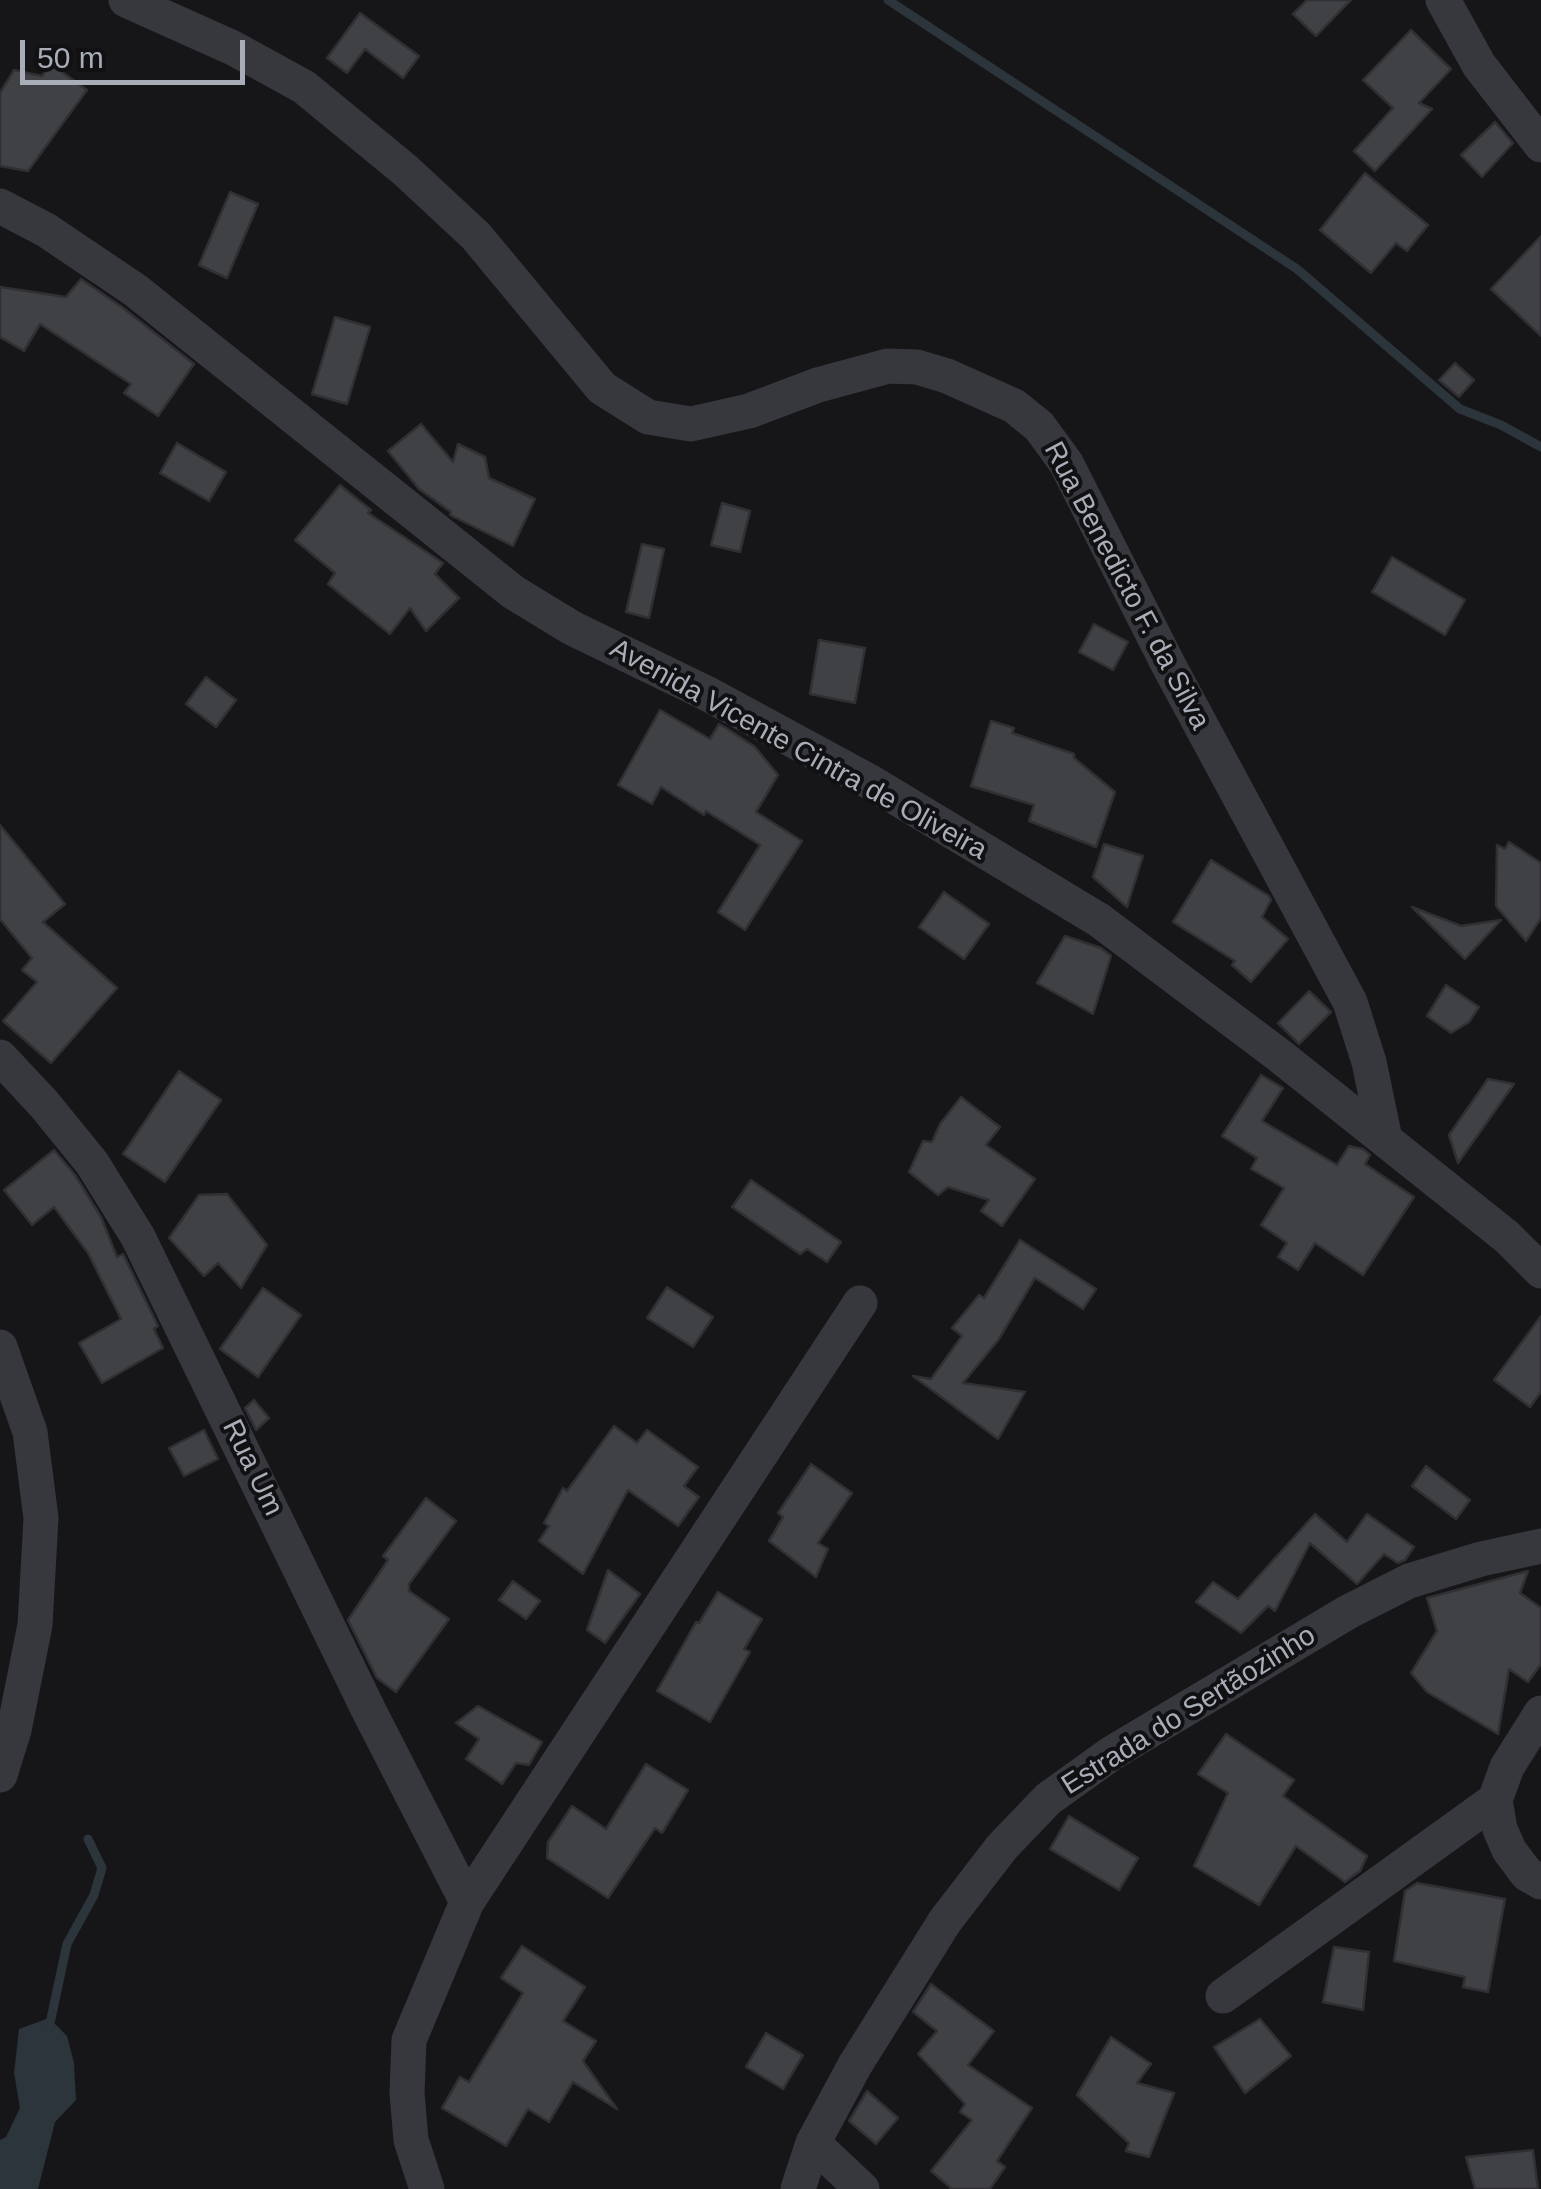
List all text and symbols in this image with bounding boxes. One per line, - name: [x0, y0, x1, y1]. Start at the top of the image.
- scale bar: [25, 20, 250, 82]
- text: 50 m: [37, 41, 104, 74]
- street label: Rua Benedicto F. da Silva: [1036, 437, 1216, 735]
- street label: Avenida Vicente Cintra de Oliveira: [604, 632, 992, 868]
- street label: Rua Um: [214, 1414, 290, 1522]
- street label: Estrada do Sertãozinho: [1056, 1619, 1322, 1803]

